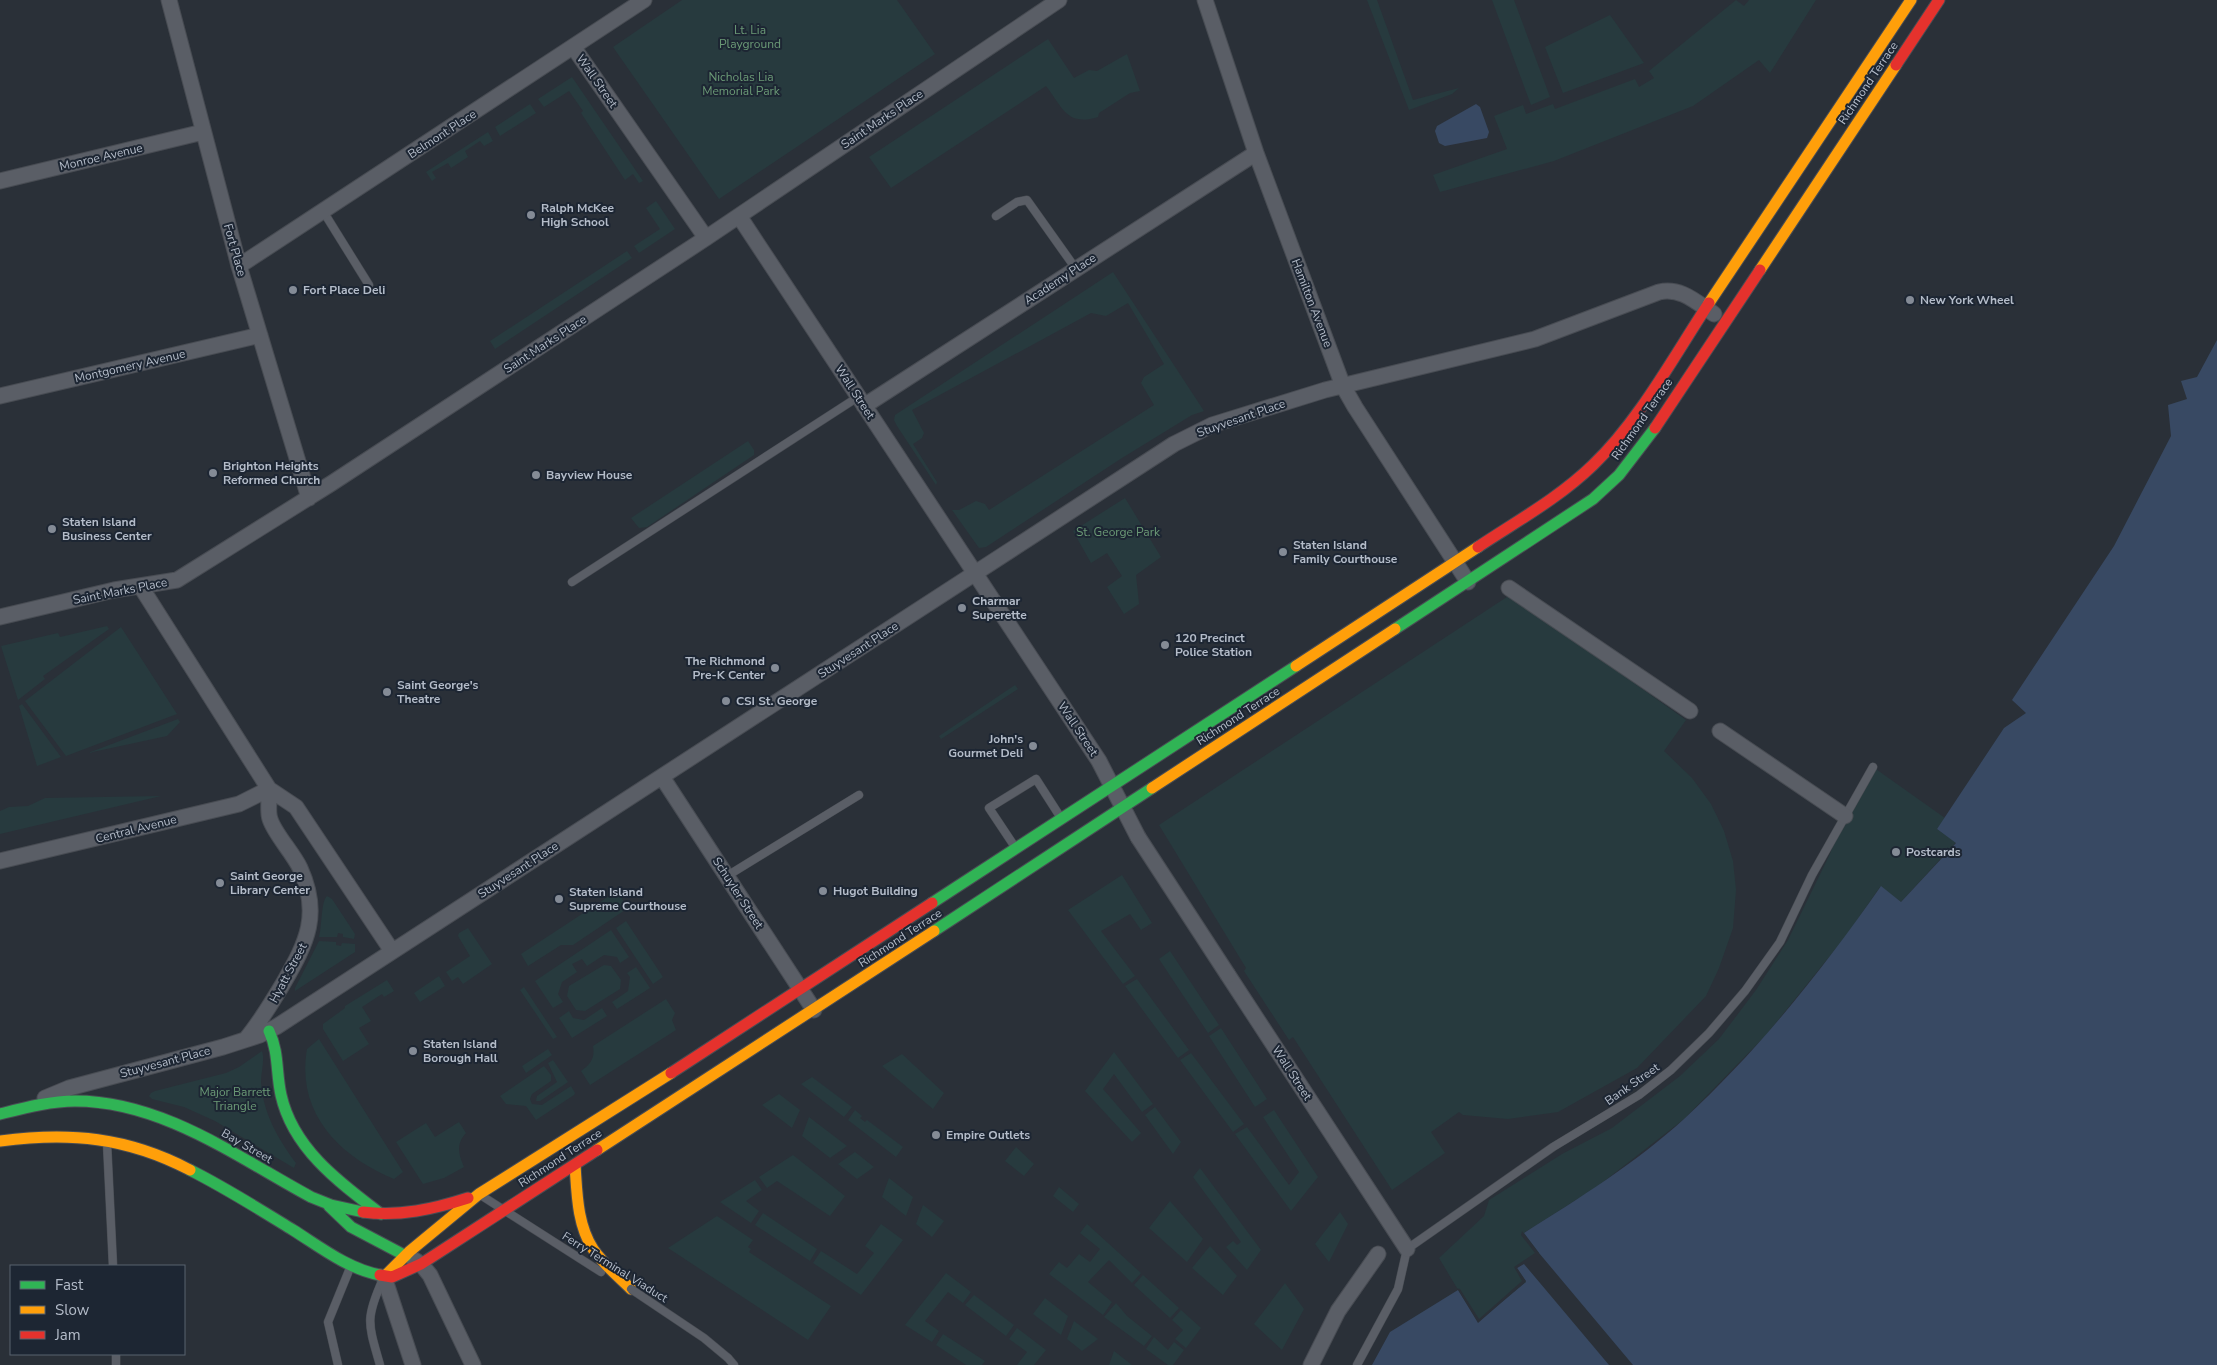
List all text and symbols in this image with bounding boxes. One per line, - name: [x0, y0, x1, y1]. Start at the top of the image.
- park label: Lt. Lia Playground: [719, 22, 781, 52]
- street label: Richmond Terrace: [1834, 39, 1902, 127]
- street label: Wall Street: [573, 51, 622, 112]
- park label: Nicholas Lia Memorial Park: [702, 69, 781, 99]
- street label: Saint Marks Place: [838, 86, 926, 152]
- street label: Belmont Place: [405, 106, 479, 162]
- street label: Monroe Avenue: [58, 140, 144, 174]
- place label: Ralph McKee High School: [541, 200, 614, 230]
- marker: Ralph McKee High School: [525, 209, 537, 221]
- street label: Fort Place: [220, 222, 250, 278]
- street label: Academy Place: [1021, 250, 1099, 308]
- street label: Hamilton Avenue: [1288, 256, 1336, 350]
- place label: Fort Place Deli: [303, 282, 385, 298]
- marker: Fort Place Deli: [287, 284, 299, 296]
- place label: New York Wheel: [1920, 292, 2014, 308]
- marker: New York Wheel: [1904, 294, 1916, 306]
- street label: Saint Marks Place: [501, 311, 589, 377]
- street label: Montgomery Avenue: [73, 345, 187, 387]
- street label: Wall Street: [831, 362, 879, 423]
- street label: Richmond Terrace: [1608, 375, 1676, 463]
- street label: Stuyvesant Place: [1195, 395, 1287, 441]
- place label: Brighton Heights Reformed Church: [223, 458, 320, 488]
- marker: Brighton Heights Reformed Church: [207, 467, 219, 479]
- place label: Bayview House: [546, 467, 633, 483]
- marker: Bayview House: [530, 469, 542, 481]
- place label: Staten Island Business Center: [62, 514, 152, 544]
- marker: Staten Island Business Center: [46, 523, 58, 535]
- park label: St. George Park: [1076, 524, 1161, 540]
- place label: Staten Island Family Courthouse: [1293, 537, 1398, 567]
- marker: Staten Island Family Courthouse: [1277, 546, 1289, 558]
- street label: Saint Marks Place: [72, 574, 168, 608]
- place label: Charmar Superette: [972, 593, 1027, 623]
- marker: Charmar Superette: [956, 602, 968, 614]
- street label: Stuyvesant Place: [815, 618, 901, 682]
- place label: 120 Precinct Police Station: [1175, 630, 1252, 660]
- marker: 120 Precinct Police Station: [1159, 639, 1171, 651]
- place label: The Richmond Pre-K Center: [685, 653, 765, 683]
- marker: The Richmond Pre-K Center: [769, 662, 781, 674]
- place label: Saint George's Theatre: [397, 677, 479, 707]
- street label: Richmond Terrace: [1193, 683, 1283, 749]
- marker: Saint George's Theatre: [381, 686, 393, 698]
- place label: CSI St. George: [736, 693, 818, 709]
- marker: CSI St. George: [720, 695, 732, 707]
- street label: Wall Street: [1054, 699, 1102, 760]
- place label: John's Gourmet Deli: [948, 731, 1023, 761]
- marker: John's Gourmet Deli: [1027, 740, 1039, 752]
- street label: Central Avenue: [94, 811, 178, 847]
- street label: Stuyvesant Place: [475, 838, 561, 902]
- place label: Postcards: [1906, 844, 1961, 860]
- marker: Postcards: [1890, 846, 1902, 858]
- street label: Schuyler Street: [709, 854, 768, 933]
- place label: Saint George Library Center: [230, 868, 310, 898]
- marker: Saint George Library Center: [214, 877, 226, 889]
- place label: Hugot Building: [833, 883, 918, 899]
- place label: Staten Island Supreme Courthouse: [569, 884, 687, 914]
- marker: Hugot Building: [817, 885, 829, 897]
- marker: Staten Island Supreme Courthouse: [553, 893, 565, 905]
- street label: Richmond Terrace: [855, 905, 945, 971]
- street label: Hyatt Street: [266, 940, 311, 1006]
- place label: Staten Island Borough Hall: [423, 1036, 498, 1066]
- street label: Stuyvesant Place: [118, 1042, 212, 1082]
- street label: Wall Street: [1268, 1043, 1316, 1104]
- marker: Staten Island Borough Hall: [407, 1045, 419, 1057]
- street label: Bank Street: [1602, 1059, 1663, 1109]
- park label: Major Barrett Triangle: [199, 1084, 271, 1114]
- street label: Bay Street: [219, 1125, 276, 1167]
- street label: Richmond Terrace: [515, 1125, 605, 1191]
- place label: Empire Outlets: [946, 1127, 1030, 1143]
- marker: Empire Outlets: [930, 1129, 942, 1141]
- street label: Ferry Terminal Viaduct: [559, 1228, 672, 1306]
- legend: [10, 1265, 185, 1355]
- text: Fast: [55, 1275, 84, 1295]
- text: Slow: [55, 1300, 90, 1320]
- text: Jam: [54, 1325, 81, 1345]

